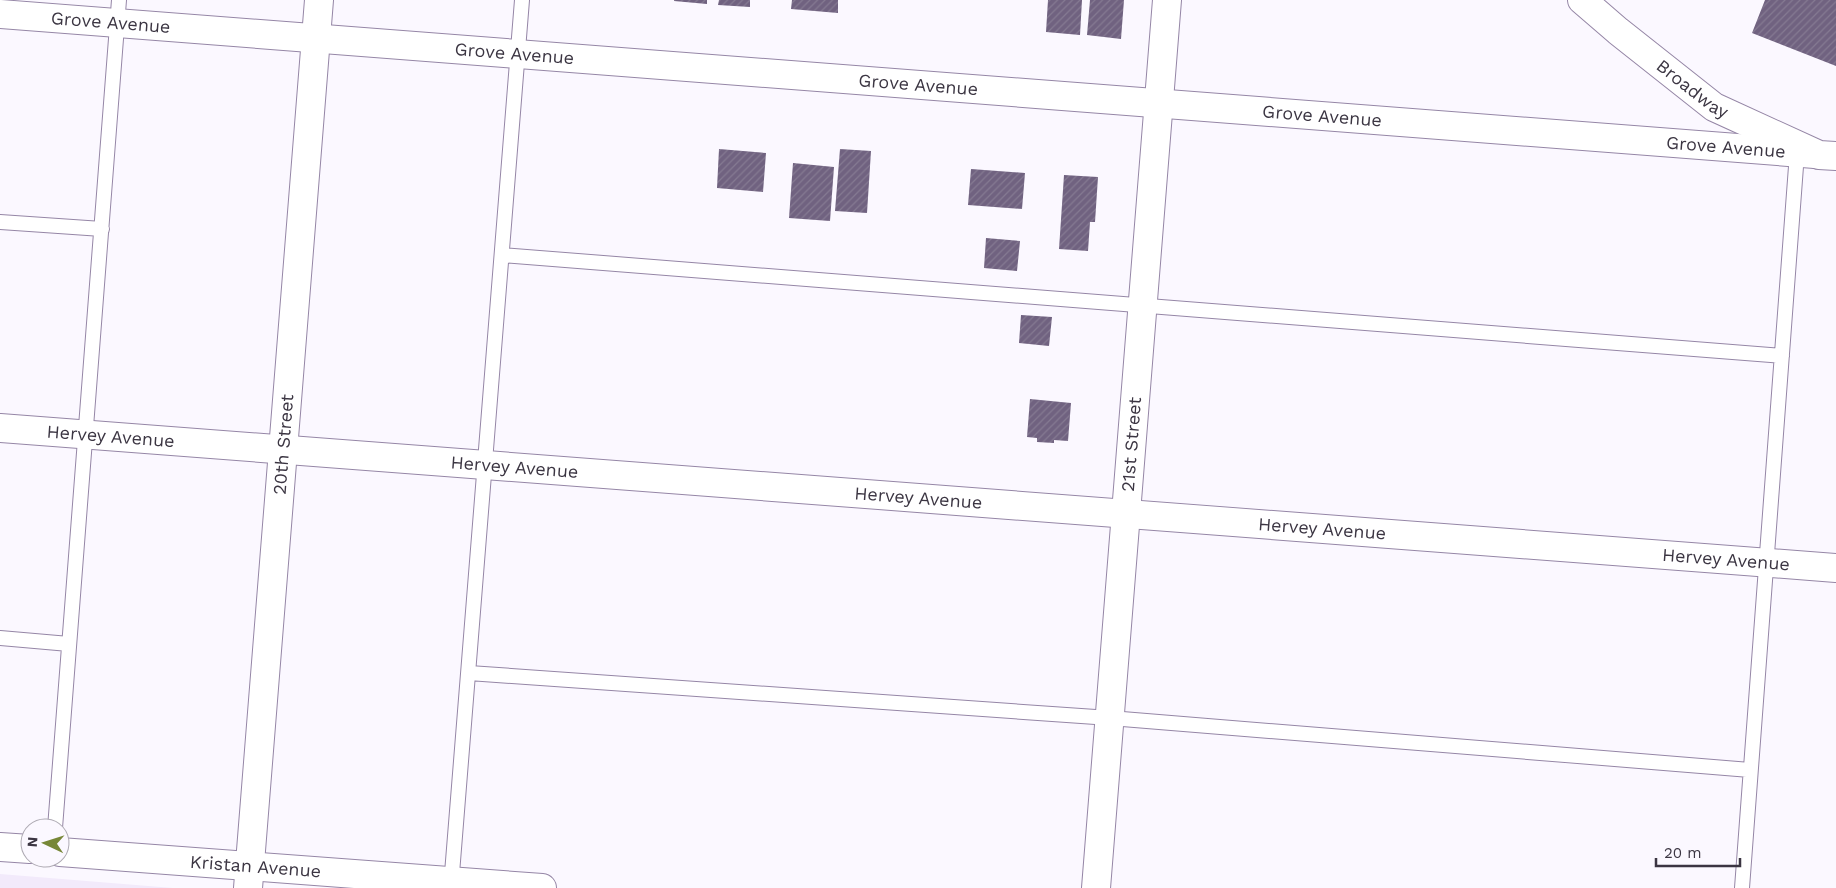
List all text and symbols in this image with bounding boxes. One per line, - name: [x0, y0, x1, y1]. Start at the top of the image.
- street label: Grove Avenue: [50, 7, 171, 37]
- street label: Grove Avenue: [454, 38, 575, 68]
- street label: Broadway: [1653, 55, 1732, 122]
- street label: Grove Avenue: [858, 69, 979, 99]
- street label: Grove Avenue: [1262, 100, 1383, 131]
- street label: Grove Avenue: [1665, 132, 1786, 162]
- street label: 20th Street: [268, 393, 297, 495]
- street label: 21st Street: [1117, 396, 1145, 493]
- street label: Hervey Avenue: [46, 421, 175, 451]
- street label: Hervey Avenue: [450, 451, 579, 482]
- street label: Hervey Avenue: [854, 482, 983, 513]
- street label: Hervey Avenue: [1258, 513, 1387, 544]
- street label: Hervey Avenue: [1661, 544, 1791, 574]
- north arrow: [20, 818, 70, 868]
- text: N: [24, 836, 40, 848]
- scale bar: [1656, 836, 1740, 868]
- text: 20 m: [1664, 844, 1702, 862]
- street label: Kristan Avenue: [189, 851, 322, 881]

